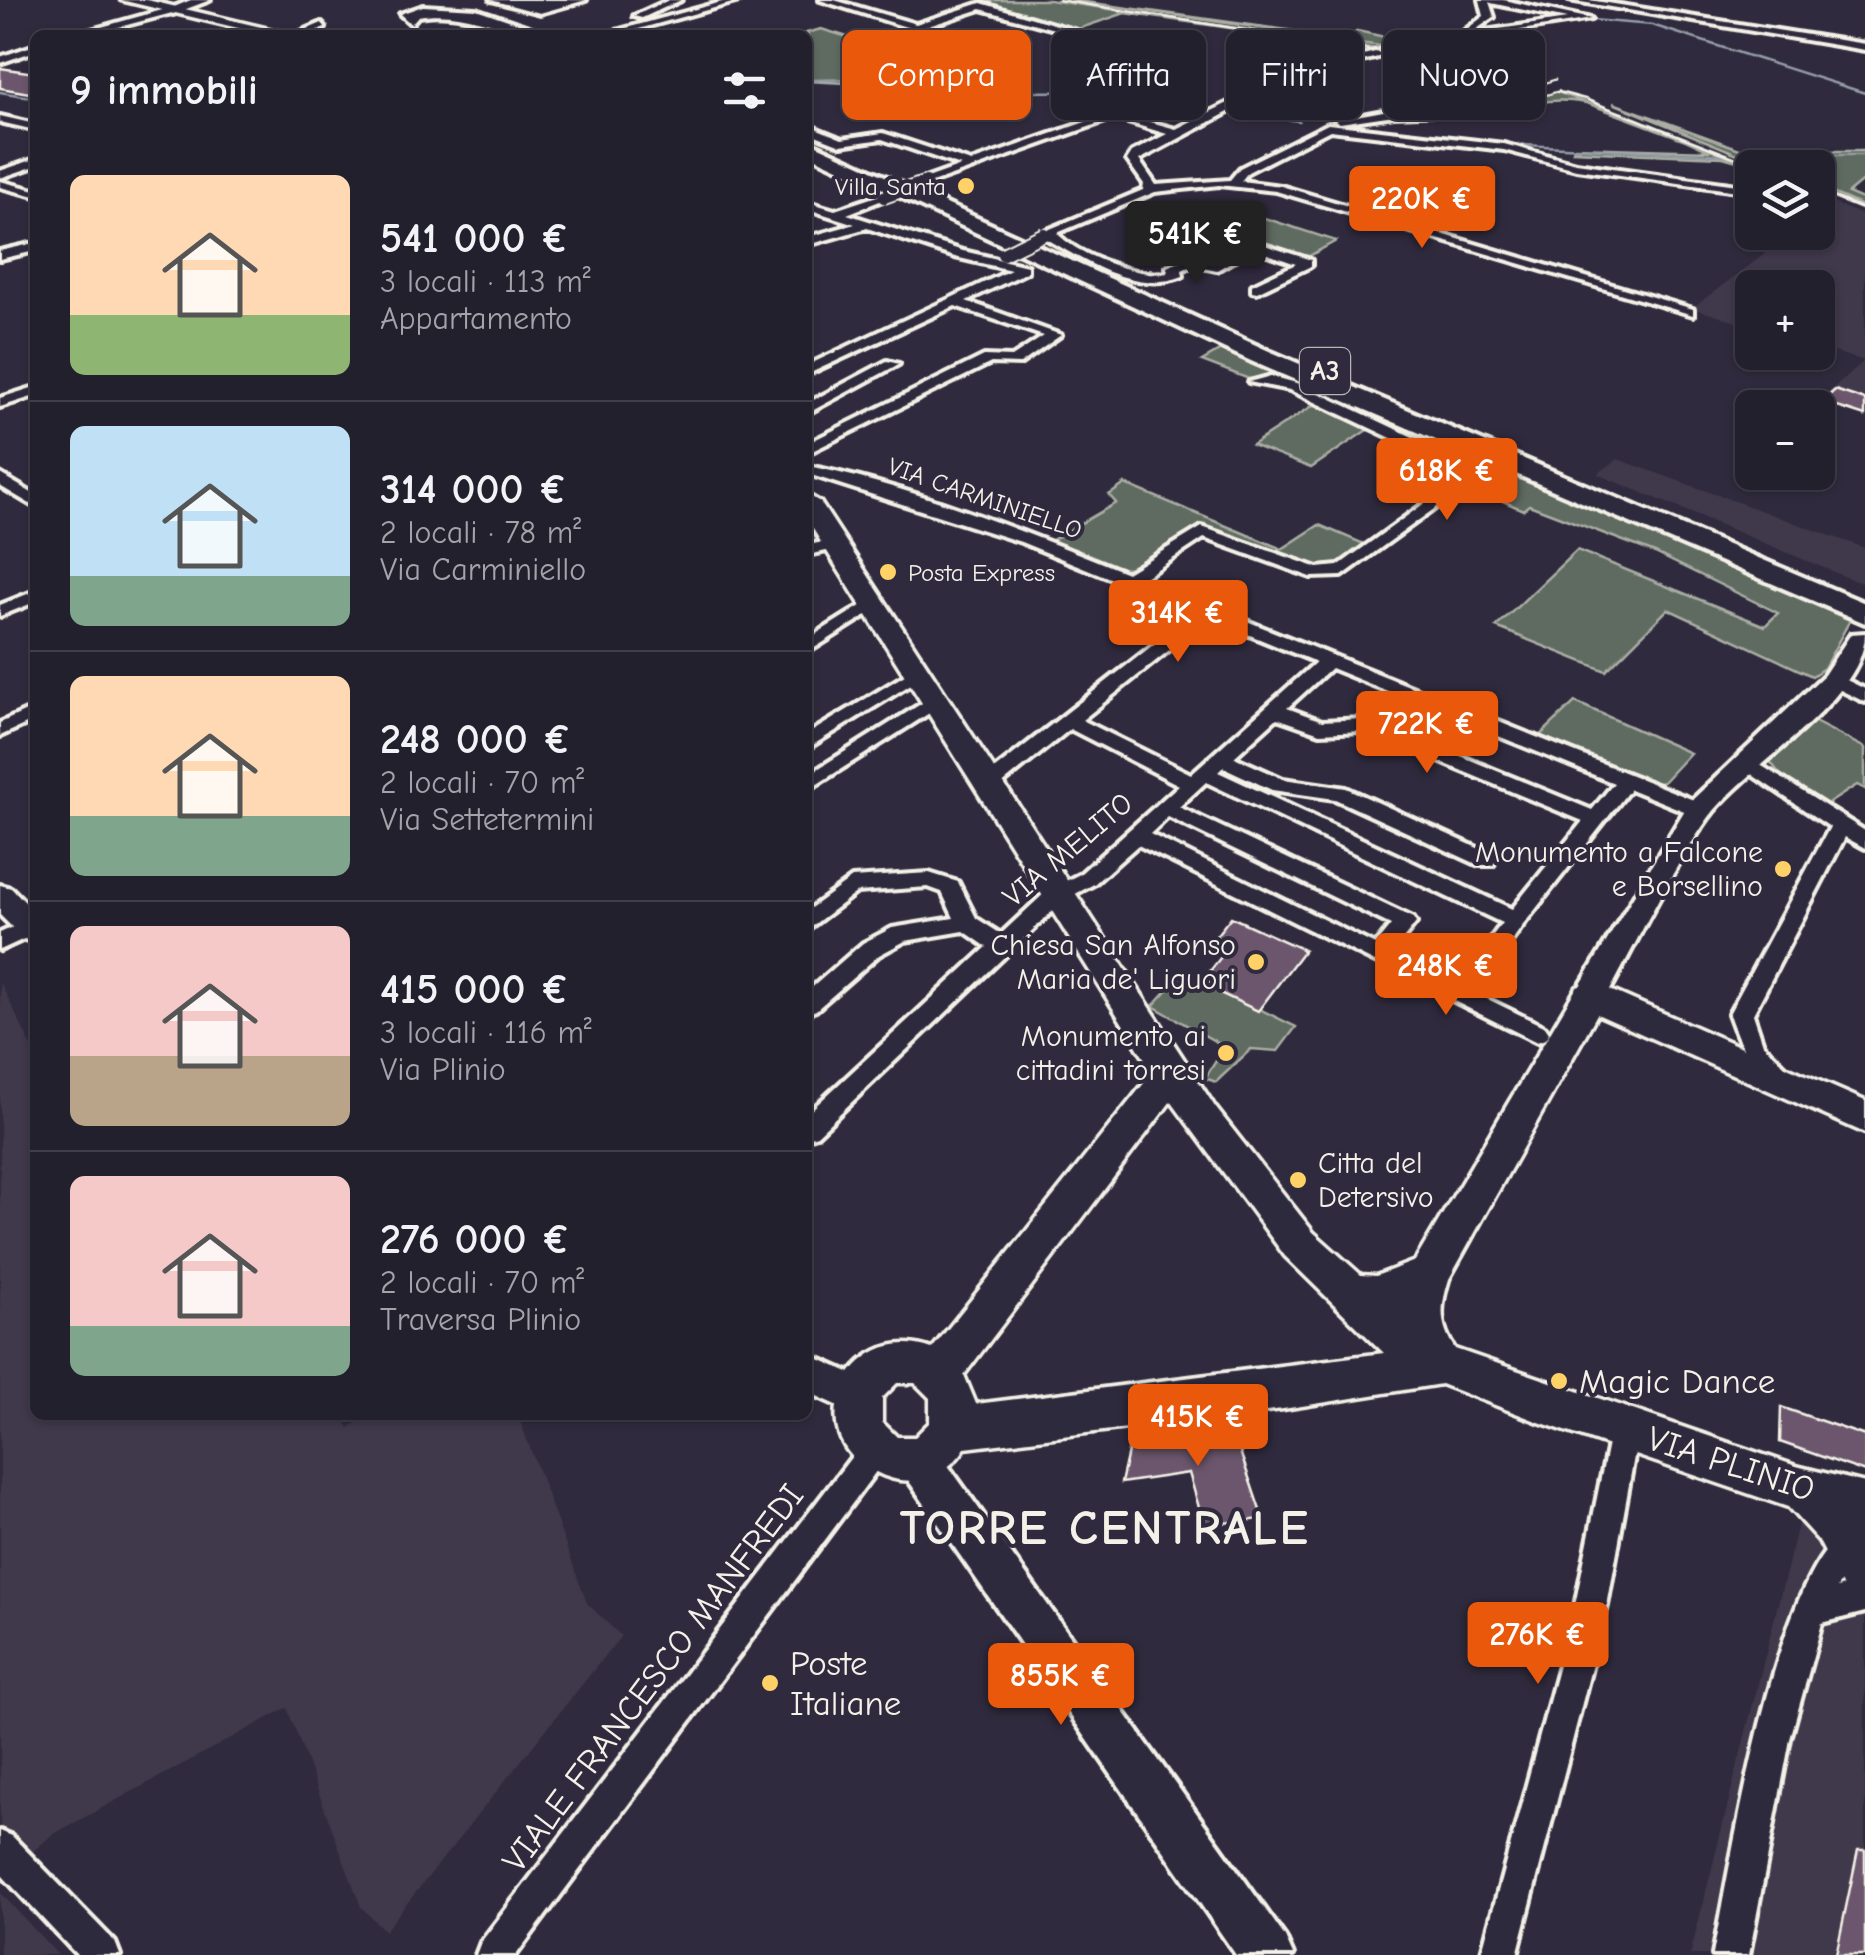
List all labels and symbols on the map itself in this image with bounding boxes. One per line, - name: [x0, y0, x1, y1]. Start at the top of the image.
- pin: 220K €: [1341, 166, 1503, 251]
- place label: Villa Santa: [835, 172, 946, 201]
- marker: Villa Santa: [955, 175, 977, 197]
- pin: 541K €: [1115, 201, 1277, 286]
- road number: A3: [1300, 348, 1350, 394]
- pin: 618K €: [1366, 438, 1528, 523]
- street label: VIA CARMINIELLO: [884, 451, 1086, 545]
- place label: Posta Express: [908, 558, 1055, 587]
- marker: Posta Express: [877, 561, 899, 583]
- pin: 314K €: [1097, 580, 1259, 665]
- pin: 722K €: [1346, 691, 1508, 776]
- street label: VIA MELITO: [996, 786, 1140, 914]
- place label: Monumento a Falcone e Borsellino: [1475, 835, 1763, 904]
- marker: Monumento a Falcone e Borsellino: [1772, 858, 1794, 880]
- place label: Chiesa San Alfonso Maria de' Liguori: [991, 928, 1236, 997]
- pin: 248K €: [1365, 933, 1527, 1018]
- marker: Chiesa San Alfonso Maria de' Liguori: [1245, 951, 1267, 973]
- place label: Monumento ai cittadini torresi: [1016, 1019, 1206, 1088]
- marker: Monumento ai cittadini torresi: [1215, 1042, 1237, 1064]
- place label: Citta del Detersivo: [1318, 1146, 1434, 1215]
- marker: Citta del Detersivo: [1287, 1169, 1309, 1191]
- place label: Magic Dance: [1579, 1361, 1775, 1402]
- marker: Magic Dance: [1548, 1370, 1570, 1392]
- pin: 415K €: [1117, 1384, 1279, 1469]
- street label: VIA PLINIO: [1642, 1418, 1820, 1510]
- street label: VIALE FRANCESCO MANFREDI: [494, 1476, 812, 1880]
- district label: TORRE CENTRALE: [900, 1501, 1310, 1556]
- pin: 276K €: [1457, 1602, 1619, 1687]
- place label: Poste Italiane: [790, 1643, 901, 1724]
- pin: 855K €: [980, 1643, 1142, 1728]
- marker: Poste Italiane: [759, 1672, 781, 1694]

